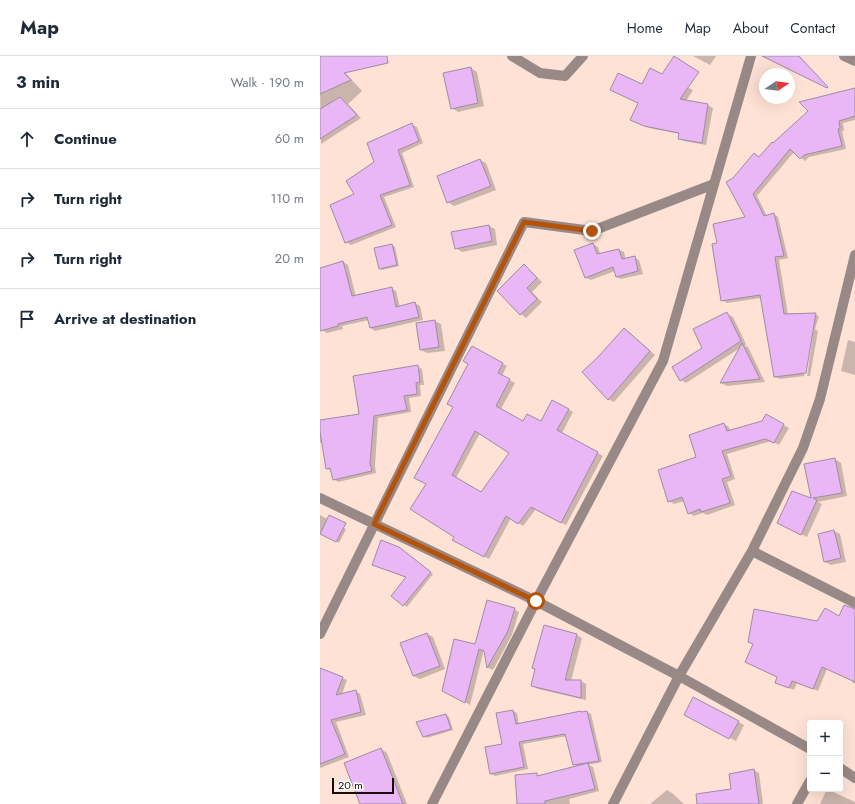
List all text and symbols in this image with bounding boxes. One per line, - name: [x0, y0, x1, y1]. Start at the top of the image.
- text: Map: [20, 14, 59, 41]
- text: Home: [627, 18, 663, 38]
- text: Map: [685, 18, 711, 38]
- text: About: [733, 18, 768, 38]
- text: Contact: [790, 18, 835, 38]
- north arrow: [759, 68, 795, 104]
- text: 3 min: [16, 70, 60, 94]
- text: Walk · 190 m: [231, 73, 304, 92]
- icon: ahead: [16, 128, 38, 150]
- text: Continue: [54, 128, 117, 150]
- text: 60 m: [275, 129, 304, 148]
- icon: right: [16, 188, 38, 210]
- text: Turn right: [54, 188, 122, 210]
- text: 110 m: [270, 189, 304, 208]
- route end: [583, 222, 601, 240]
- icon: right: [16, 248, 38, 270]
- text: Turn right: [54, 248, 122, 270]
- text: 20 m: [275, 249, 304, 268]
- icon: arrive: [16, 308, 38, 330]
- text: Arrive at destination: [54, 308, 196, 330]
- route start: [527, 592, 545, 610]
- map controls: [807, 720, 843, 792]
- button: +: [807, 720, 843, 756]
- button: −: [807, 756, 843, 792]
- scale bar: [332, 776, 394, 795]
- text: 20 m: [338, 777, 363, 793]

